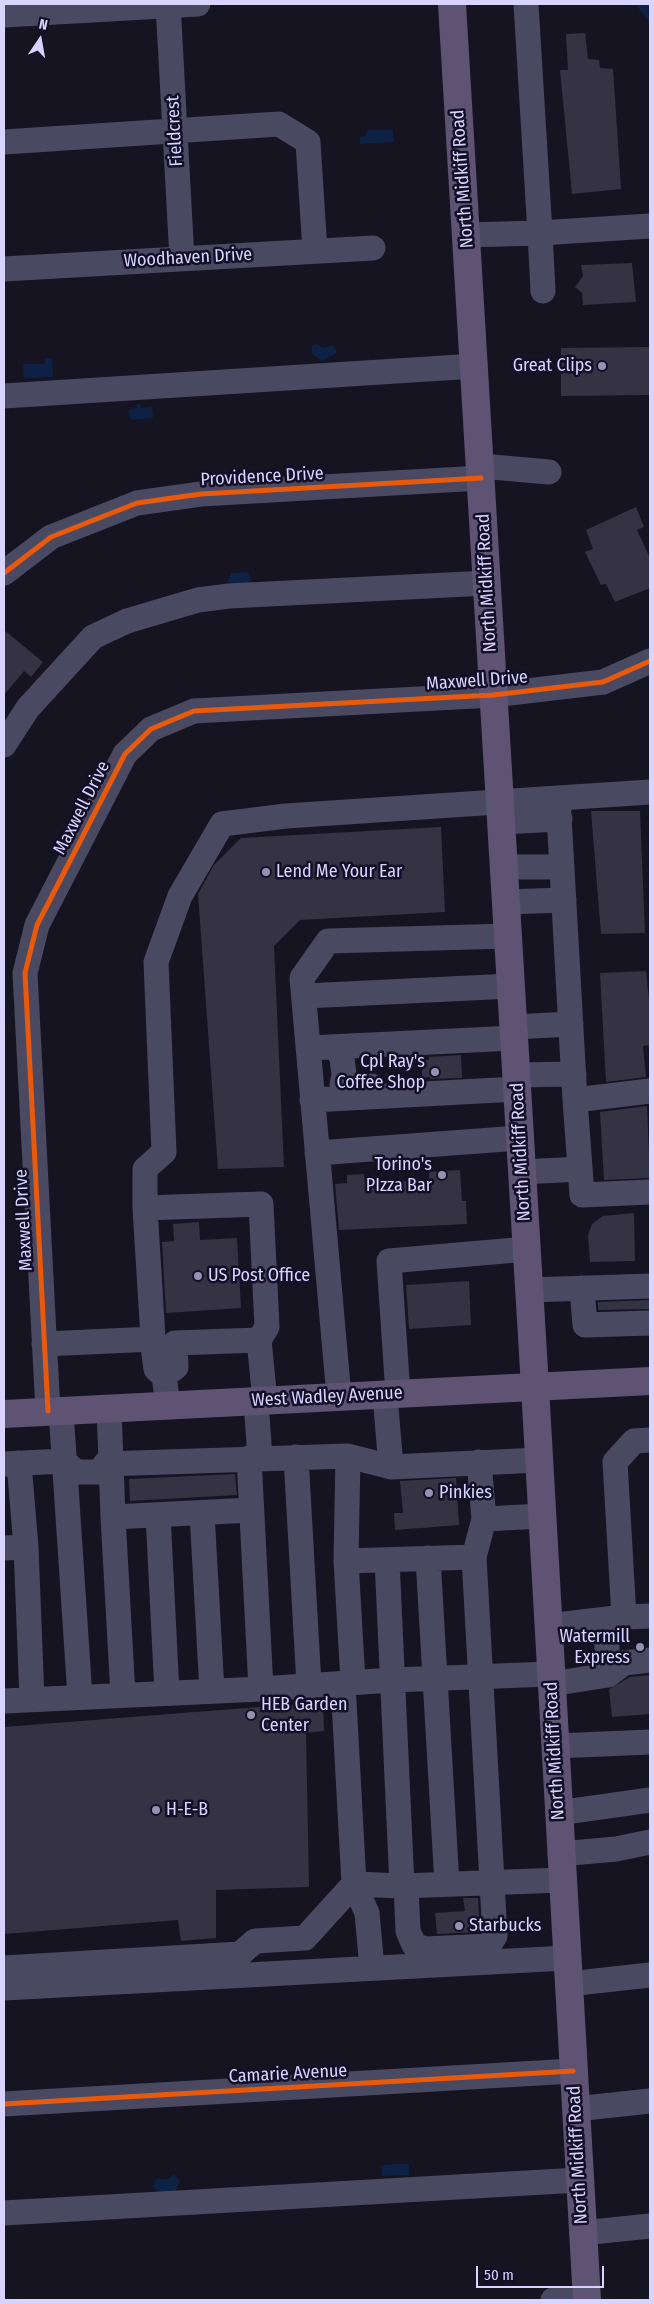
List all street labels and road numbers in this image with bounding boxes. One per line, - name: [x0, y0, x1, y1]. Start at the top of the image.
- street label: Fieldcrest: [162, 95, 188, 167]
- street label: North Midkiff Road: [447, 109, 479, 249]
- street label: Woodhaven Drive: [123, 244, 253, 272]
- street label: Providence Drive: [200, 463, 324, 491]
- street label: North Midkiff Road: [473, 513, 501, 653]
- street label: Maxwell Drive: [425, 667, 529, 695]
- street label: Maxwell Drive: [49, 758, 115, 858]
- street label: North Midkiff Road: [507, 1082, 535, 1222]
- street label: Maxwell Drive: [11, 1168, 37, 1272]
- street label: West Wadley Avenue: [251, 1382, 403, 1412]
- street label: North Midkiff Road: [541, 1681, 569, 1821]
- street label: Camarie Avenue: [228, 2060, 348, 2088]
- street label: North Midkiff Road: [564, 2085, 592, 2225]

